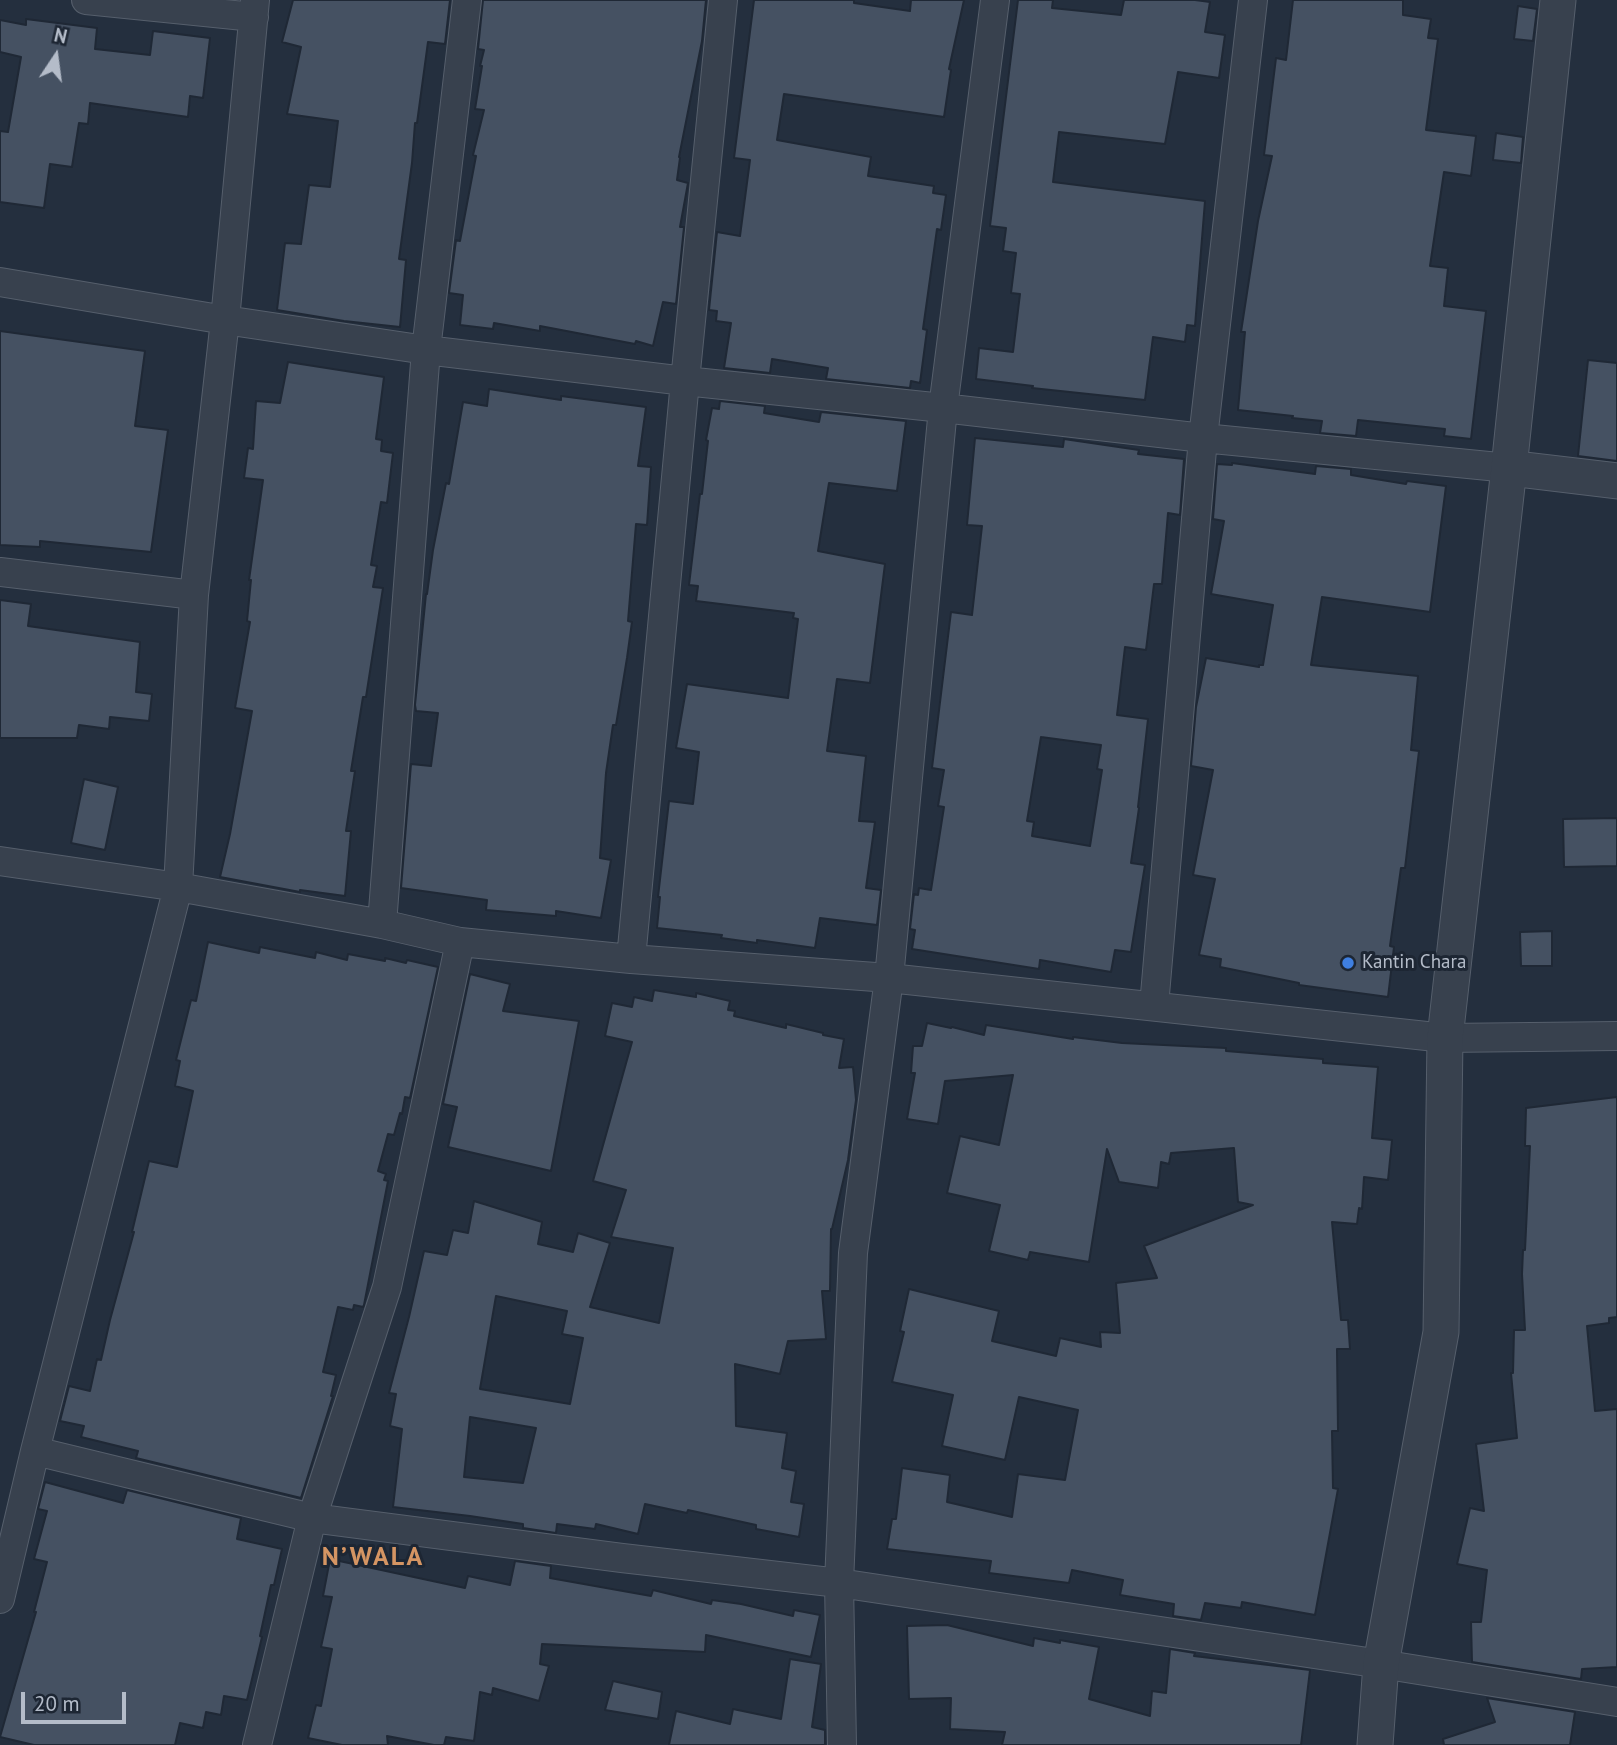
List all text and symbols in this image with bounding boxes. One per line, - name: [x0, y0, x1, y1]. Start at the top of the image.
- north arrow: [21, 21, 91, 91]
- text: N: [52, 22, 69, 49]
- place label: Kantin Chara: [1362, 952, 1466, 974]
- marker: Kantin Chara: [1340, 955, 1356, 971]
- district label: N’WALA: [323, 1542, 423, 1574]
- scale bar: [24, 1678, 130, 1722]
- text: 20 m: [34, 1690, 80, 1717]

